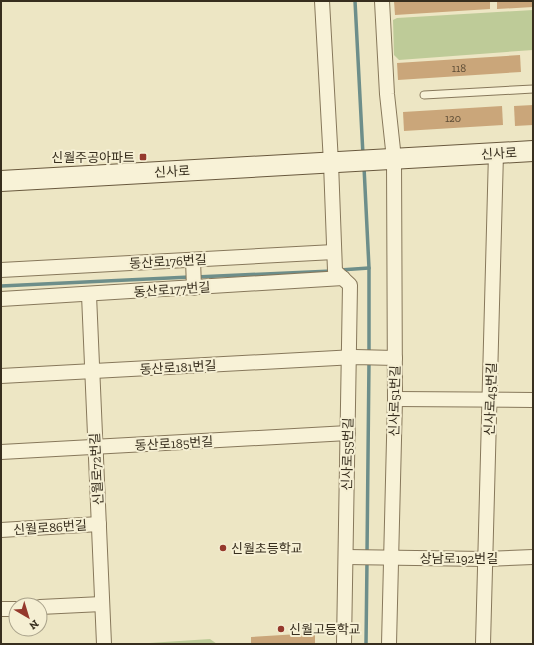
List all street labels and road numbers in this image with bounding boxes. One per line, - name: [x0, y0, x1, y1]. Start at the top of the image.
- street label: 신사로: [481, 145, 517, 162]
- street label: 신사로: [154, 163, 190, 180]
- street label: 동산로176번길: [129, 252, 207, 271]
- street label: 동산로177번길: [133, 279, 211, 300]
- street label: 동산로181번길: [139, 358, 217, 377]
- street label: 신사로45번길: [482, 362, 499, 436]
- street label: 신사로51번길: [386, 365, 403, 437]
- street label: 신사로55번길: [339, 417, 356, 491]
- street label: 신월로72번길: [87, 432, 106, 506]
- street label: 동산로185번길: [134, 434, 214, 453]
- street label: 신월로86번길: [13, 517, 87, 538]
- street label: 상남로192번길: [420, 551, 498, 566]

